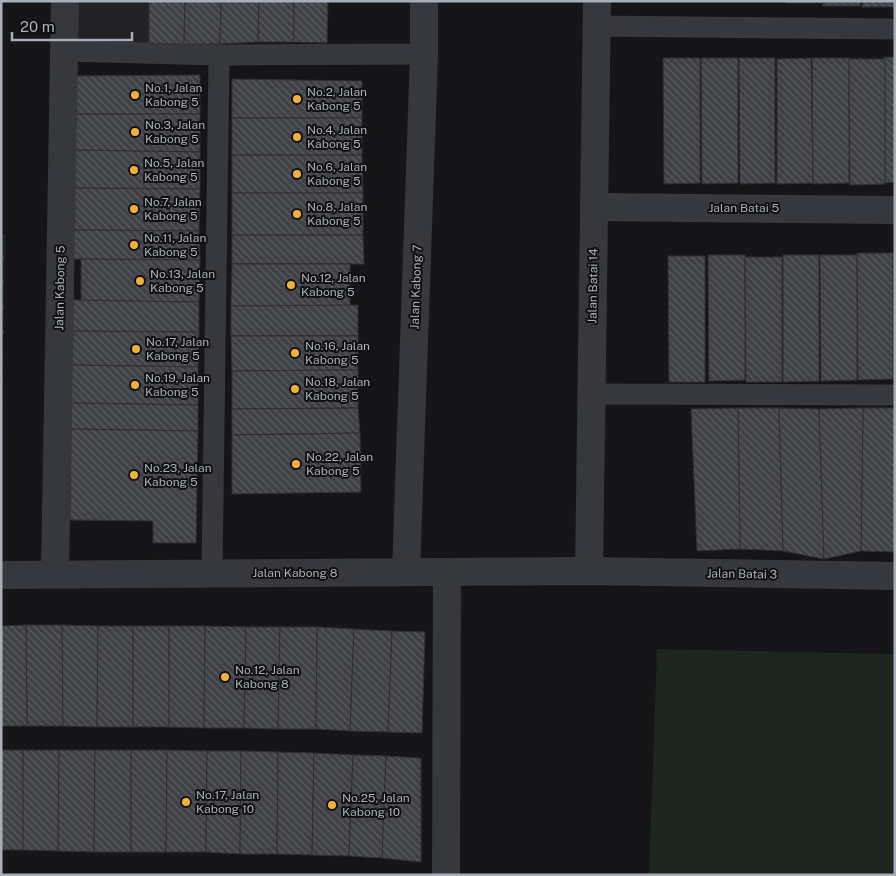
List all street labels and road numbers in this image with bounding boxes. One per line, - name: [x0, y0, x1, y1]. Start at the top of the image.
- street label: Jalan Batai 5: [709, 201, 780, 215]
- street label: Jalan Kabong 5: [52, 245, 68, 331]
- street label: Jalan Kabong 7: [408, 245, 424, 329]
- street label: Jalan Batai 14: [585, 248, 601, 324]
- street label: Jalan Kabong 8: [252, 566, 338, 580]
- street label: Jalan Batai 3: [707, 566, 777, 582]

